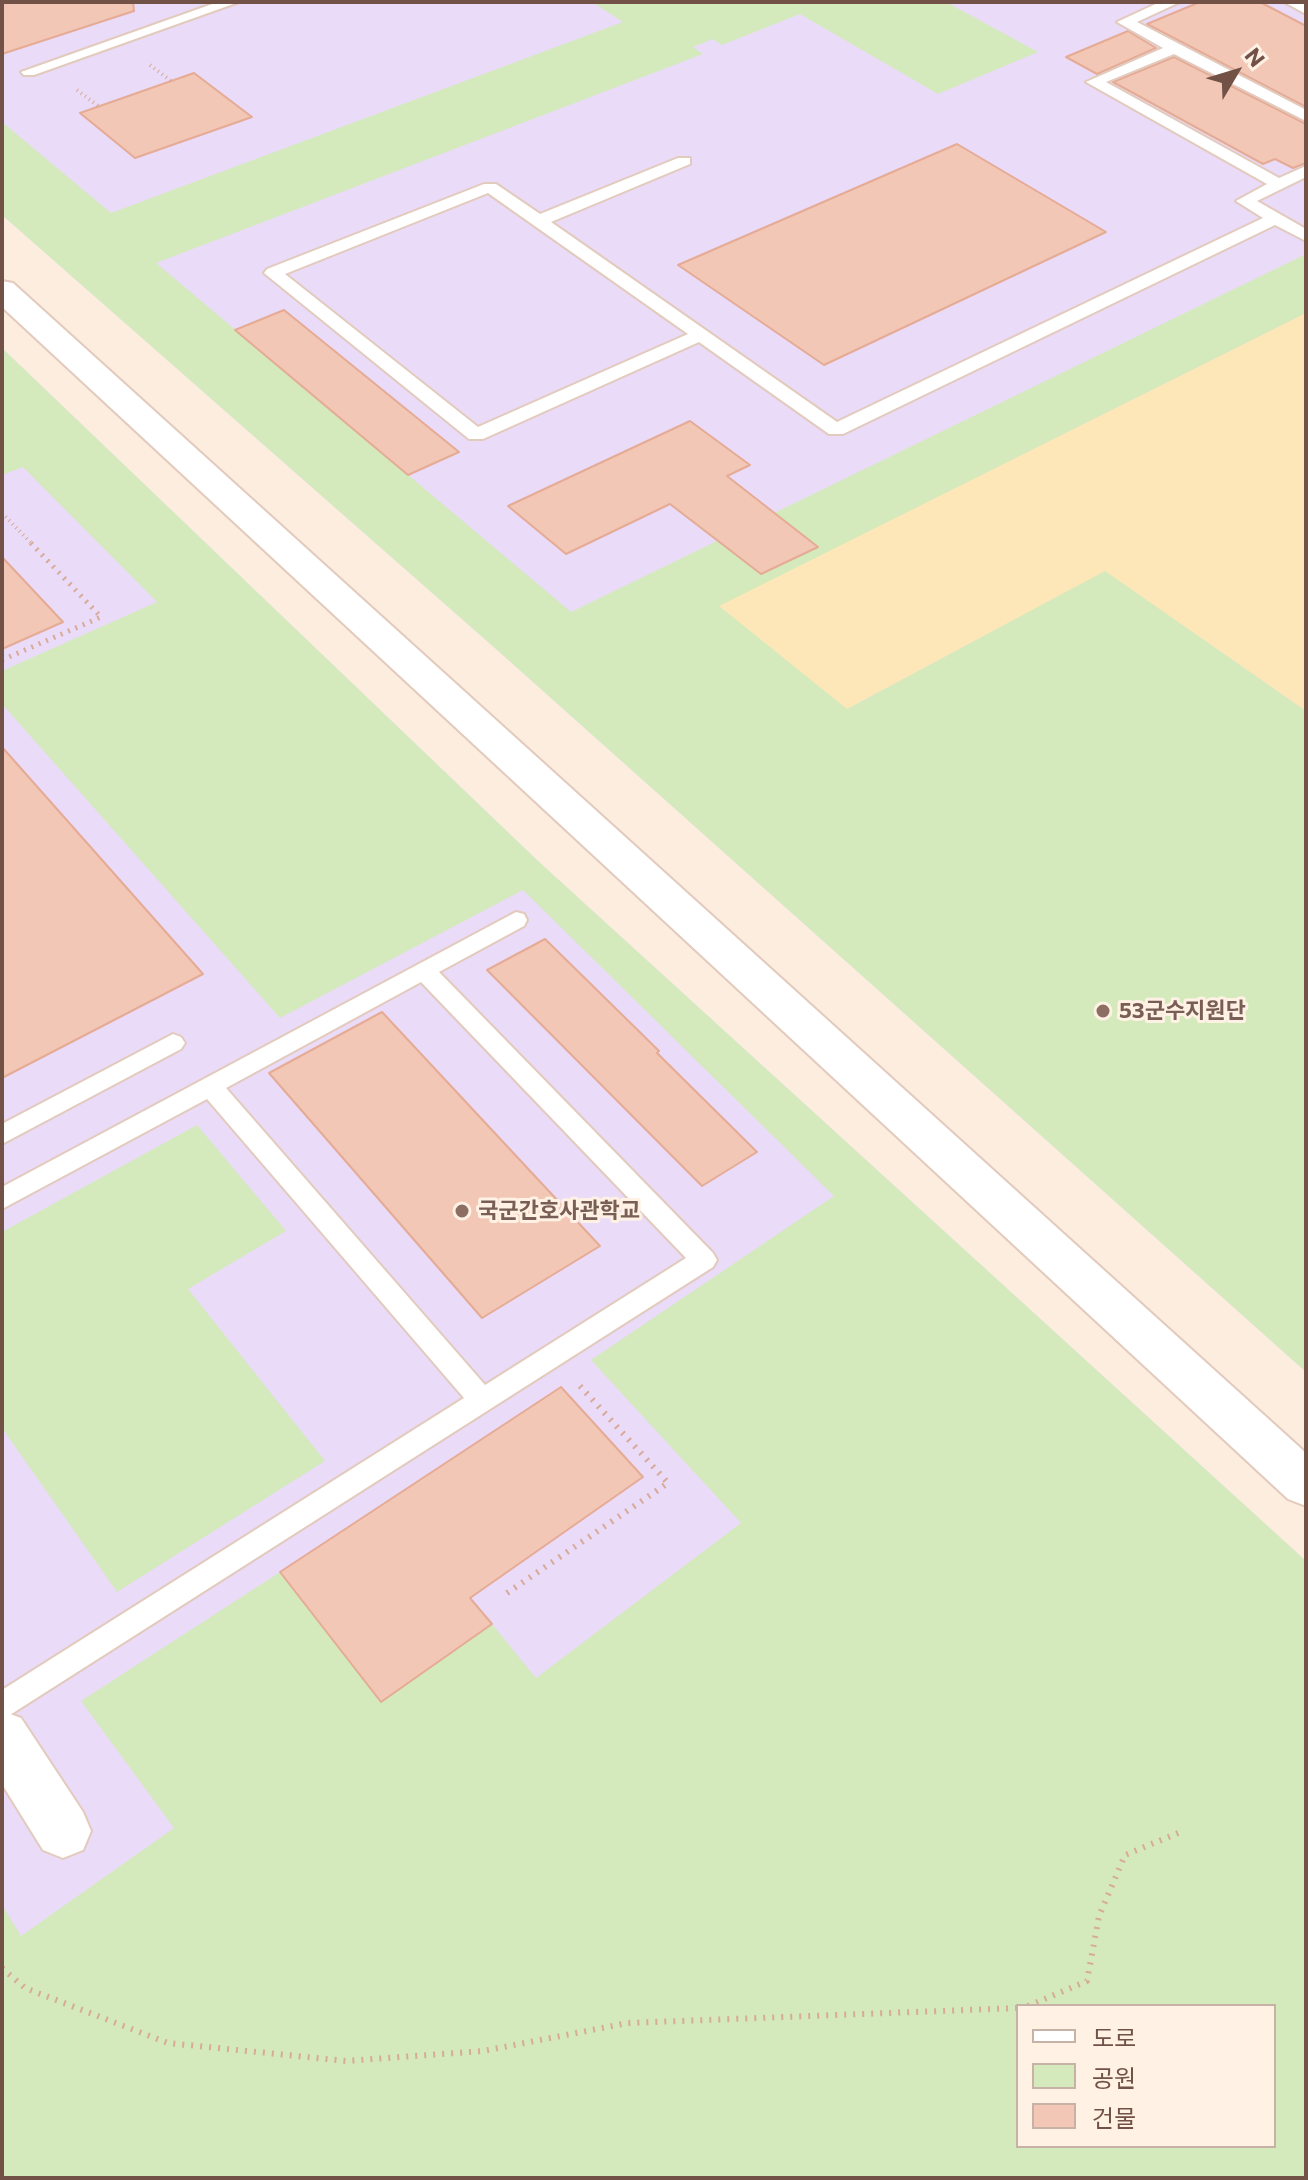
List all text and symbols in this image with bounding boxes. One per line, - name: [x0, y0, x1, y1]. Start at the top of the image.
- north arrow: [1196, 32, 1276, 112]
- text: N: [1240, 42, 1271, 72]
- place label: 53군수지원단: [1119, 998, 1246, 1024]
- marker: 53군수지원단: [1094, 1002, 1112, 1020]
- place label: 국군간호사관학교: [478, 1198, 640, 1224]
- marker: 국군간호사관학교: [453, 1202, 471, 1220]
- legend: [1016, 2004, 1276, 2148]
- text: 도로: [1092, 2023, 1136, 2052]
- text: 공원: [1092, 2063, 1136, 2092]
- text: 건물: [1092, 2103, 1136, 2132]

